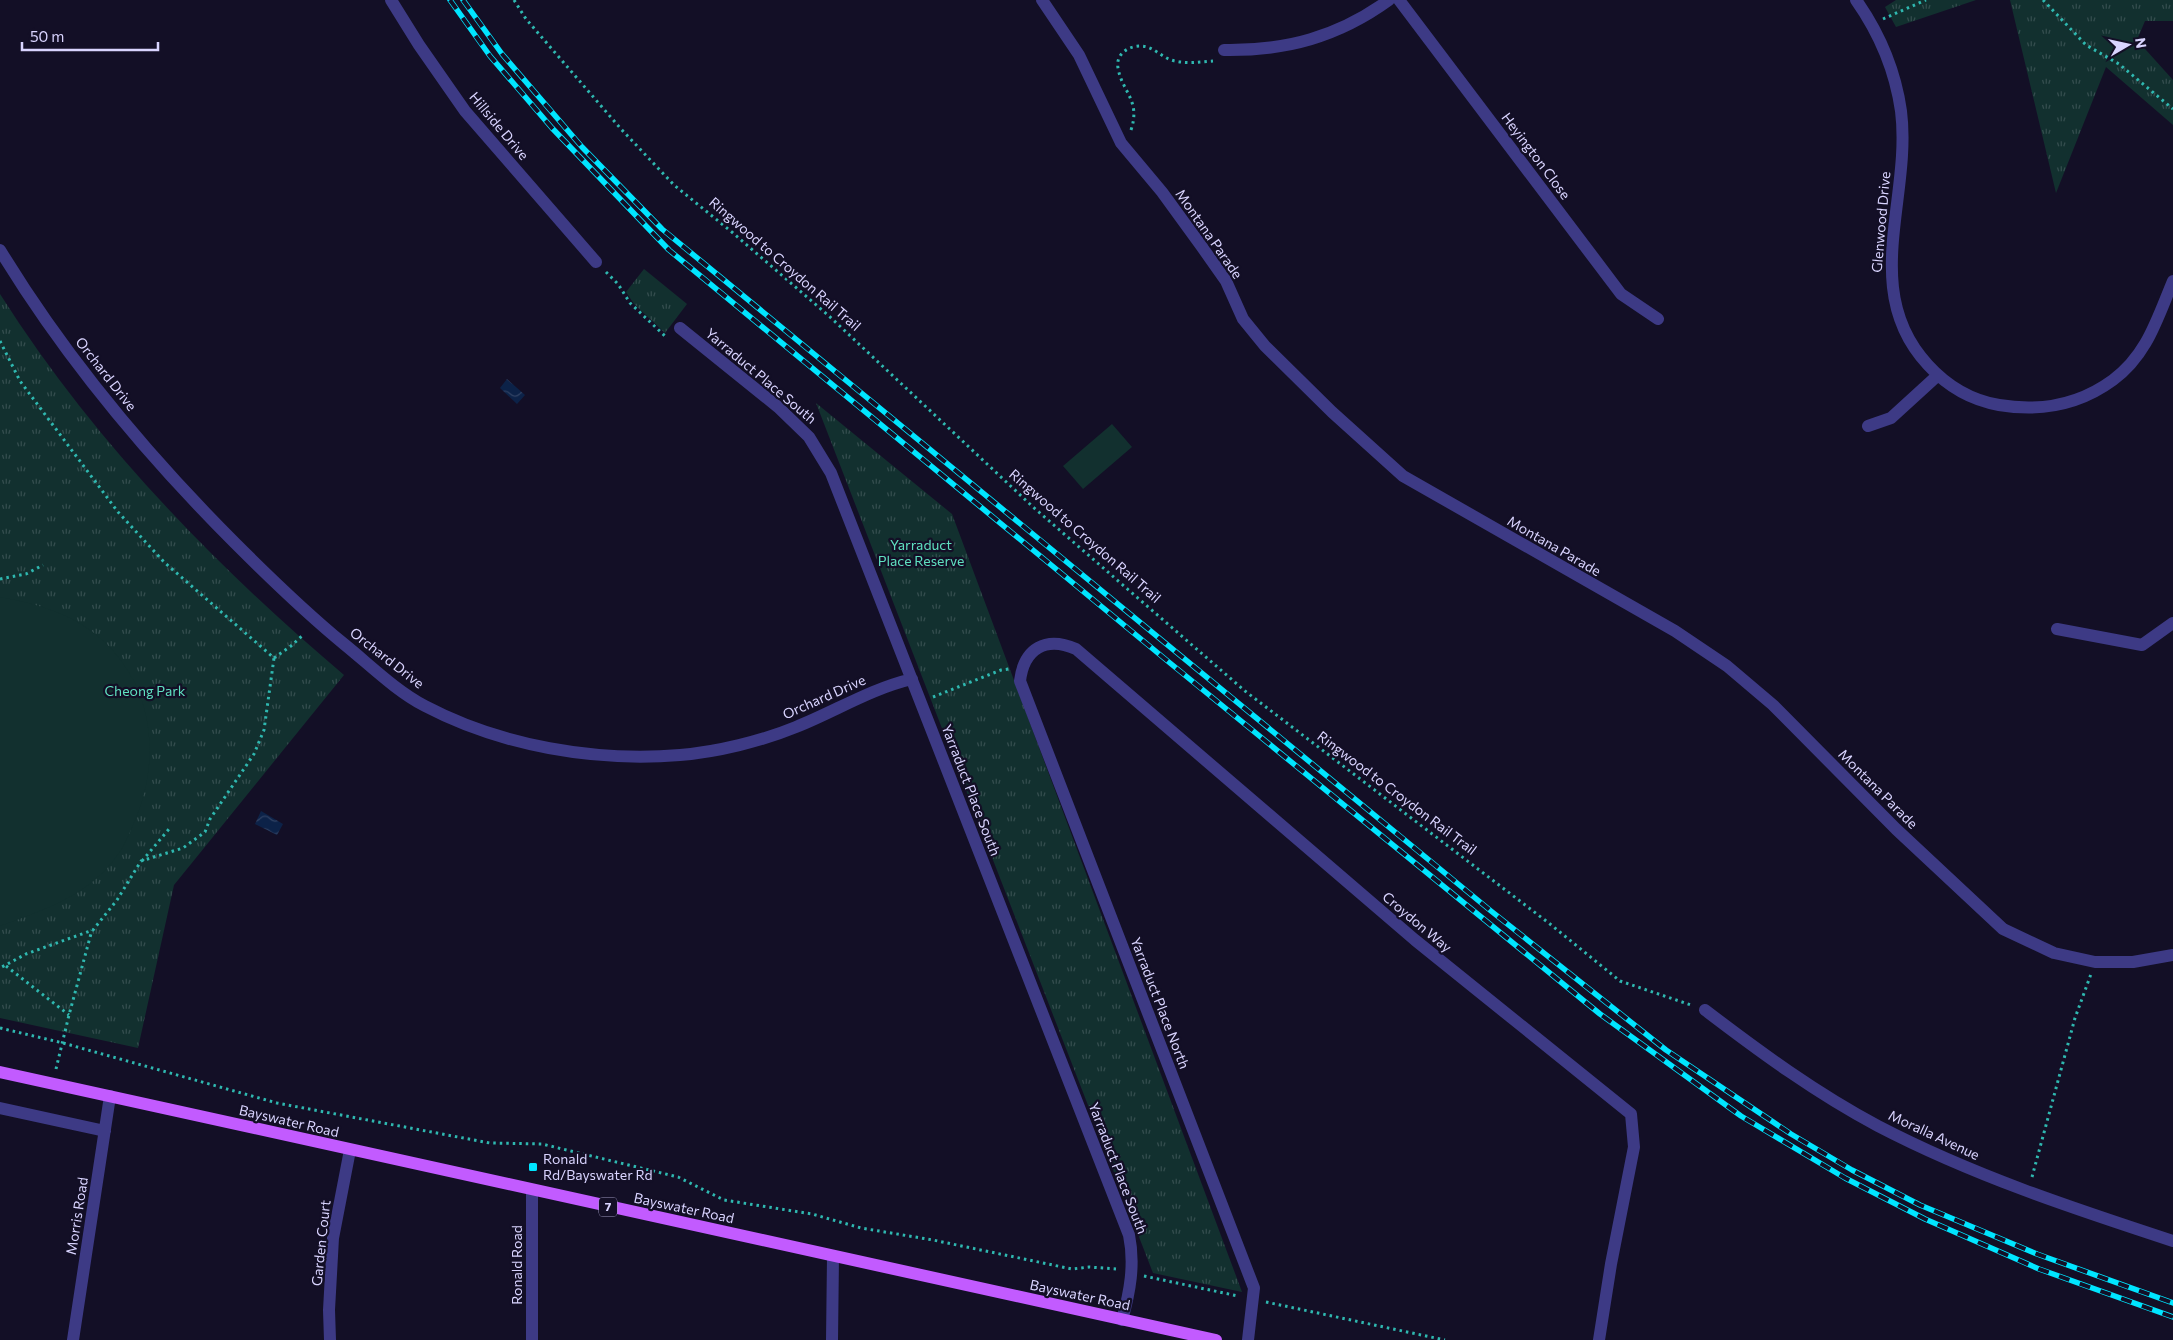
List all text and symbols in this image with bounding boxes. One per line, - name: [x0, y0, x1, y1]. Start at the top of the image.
- scale bar: [22, 20, 159, 52]
- north arrow: [2103, 20, 2153, 70]
- text: 50 m: [30, 27, 64, 45]
- text: N: [2132, 36, 2151, 49]
- street label: Hillside Drive: [466, 88, 533, 163]
- street label: Heyington Close: [1498, 109, 1574, 202]
- street label: Glenwood Drive: [1868, 171, 1893, 273]
- street label: Montana Parade: [1172, 186, 1247, 282]
- street label: Ringwood to Croydon Rail Trail: [706, 193, 865, 334]
- street label: Yarraduct Place South: [702, 324, 820, 427]
- street label: Orchard Drive: [72, 333, 140, 414]
- street label: Ringwood to Croydon Rail Trail: [1006, 465, 1165, 606]
- street label: Montana Parade: [1504, 512, 1604, 579]
- park label: Yarraduct Place Reserve: [878, 536, 964, 569]
- street label: Orchard Drive: [347, 624, 428, 692]
- street label: Orchard Drive: [780, 671, 868, 722]
- park label: Cheong Park: [105, 682, 186, 699]
- street label: Yarraduct Place South: [939, 722, 1004, 858]
- street label: Ringwood to Croydon Rail Trail: [1314, 727, 1480, 858]
- street label: Montana Parade: [1835, 745, 1922, 832]
- street label: Croydon Way: [1379, 888, 1455, 956]
- street label: Yarraduct Place North: [1128, 935, 1193, 1071]
- street label: Yarraduct Place South: [1086, 1100, 1151, 1236]
- street label: Bayswater Road: [238, 1101, 341, 1140]
- street label: Moralla Avenue: [1886, 1106, 1982, 1163]
- place label: Ronald Rd/Bayswater Rd: [543, 1150, 653, 1183]
- marker: Ronald Rd/Bayswater Rd: [527, 1161, 539, 1173]
- street label: Morris Road: [62, 1176, 91, 1256]
- street label: Bayswater Road: [632, 1189, 736, 1226]
- road number: 7: [599, 1198, 617, 1216]
- street label: Garden Court: [308, 1199, 333, 1287]
- street label: Ronald Road: [508, 1225, 525, 1305]
- street label: Bayswater Road: [1028, 1276, 1132, 1313]

